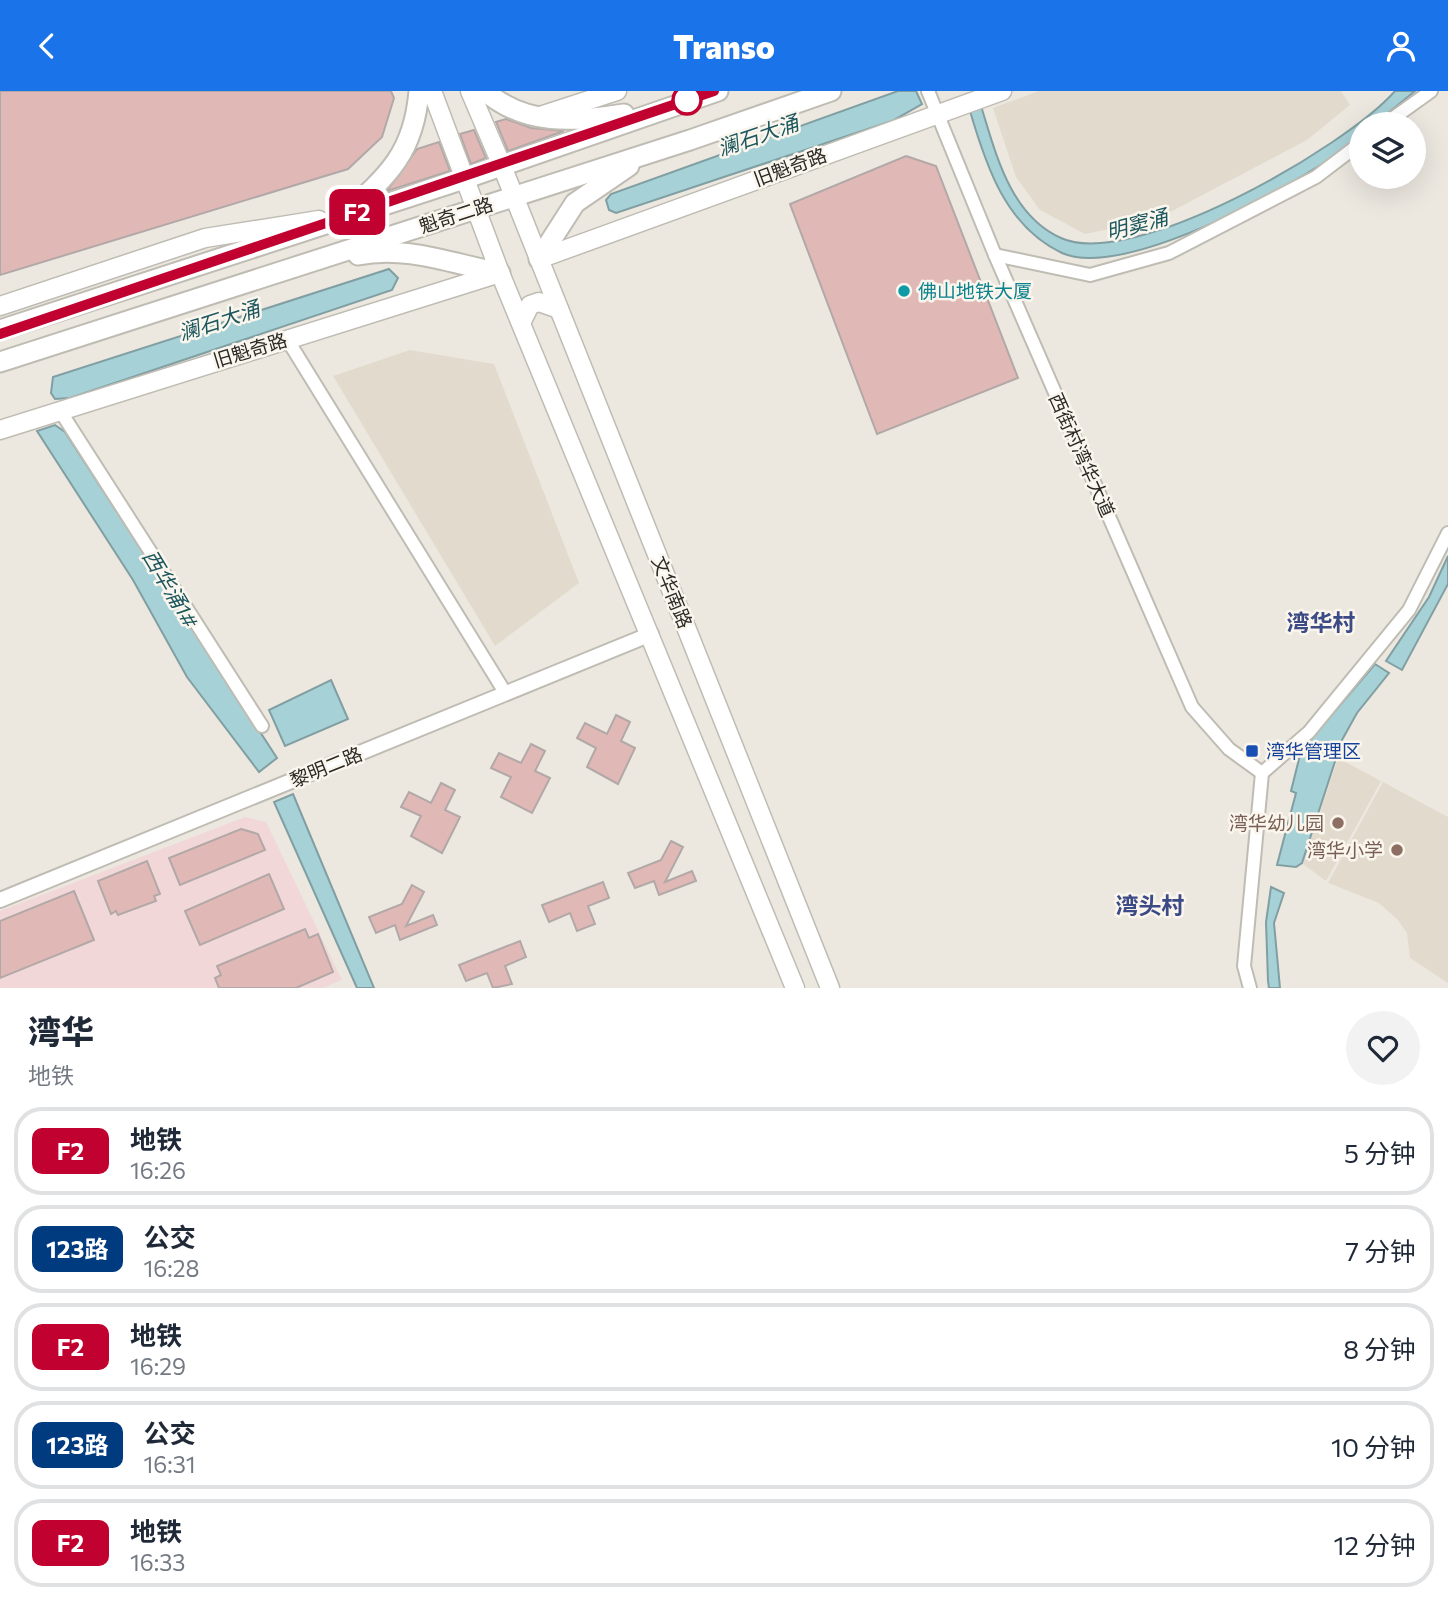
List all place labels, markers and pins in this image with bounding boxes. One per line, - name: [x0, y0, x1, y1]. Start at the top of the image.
- unlabelled marker: [672, 85, 702, 115]
- place label: 佛山地铁大厦: [918, 279, 1032, 302]
- marker: 佛山地铁大厦: [896, 283, 912, 299]
- place label: 湾华管理区: [1266, 739, 1361, 762]
- marker: 湾华管理区: [1244, 743, 1260, 759]
- place label: 湾华幼儿园: [1229, 811, 1324, 834]
- marker: 湾华幼儿园: [1330, 815, 1346, 831]
- place label: 湾华小学: [1307, 838, 1383, 861]
- marker: 湾华小学: [1389, 842, 1405, 858]

